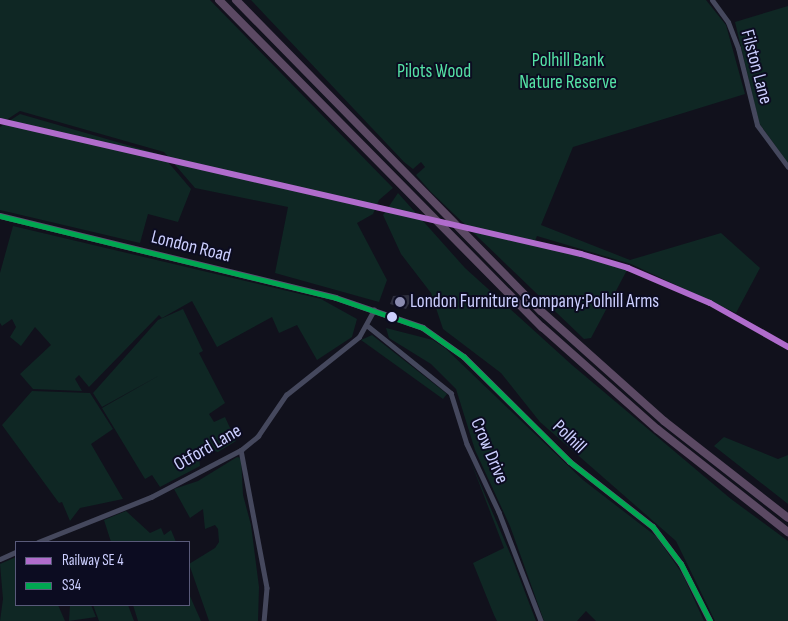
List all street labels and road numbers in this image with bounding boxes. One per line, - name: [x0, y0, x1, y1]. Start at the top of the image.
- street label: Filston Lane: [735, 27, 777, 107]
- street label: London Road: [149, 226, 233, 268]
- street label: Crow Drive: [465, 415, 513, 487]
- street label: Polhill: [547, 416, 591, 458]
- street label: Otford Lane: [170, 420, 246, 476]

